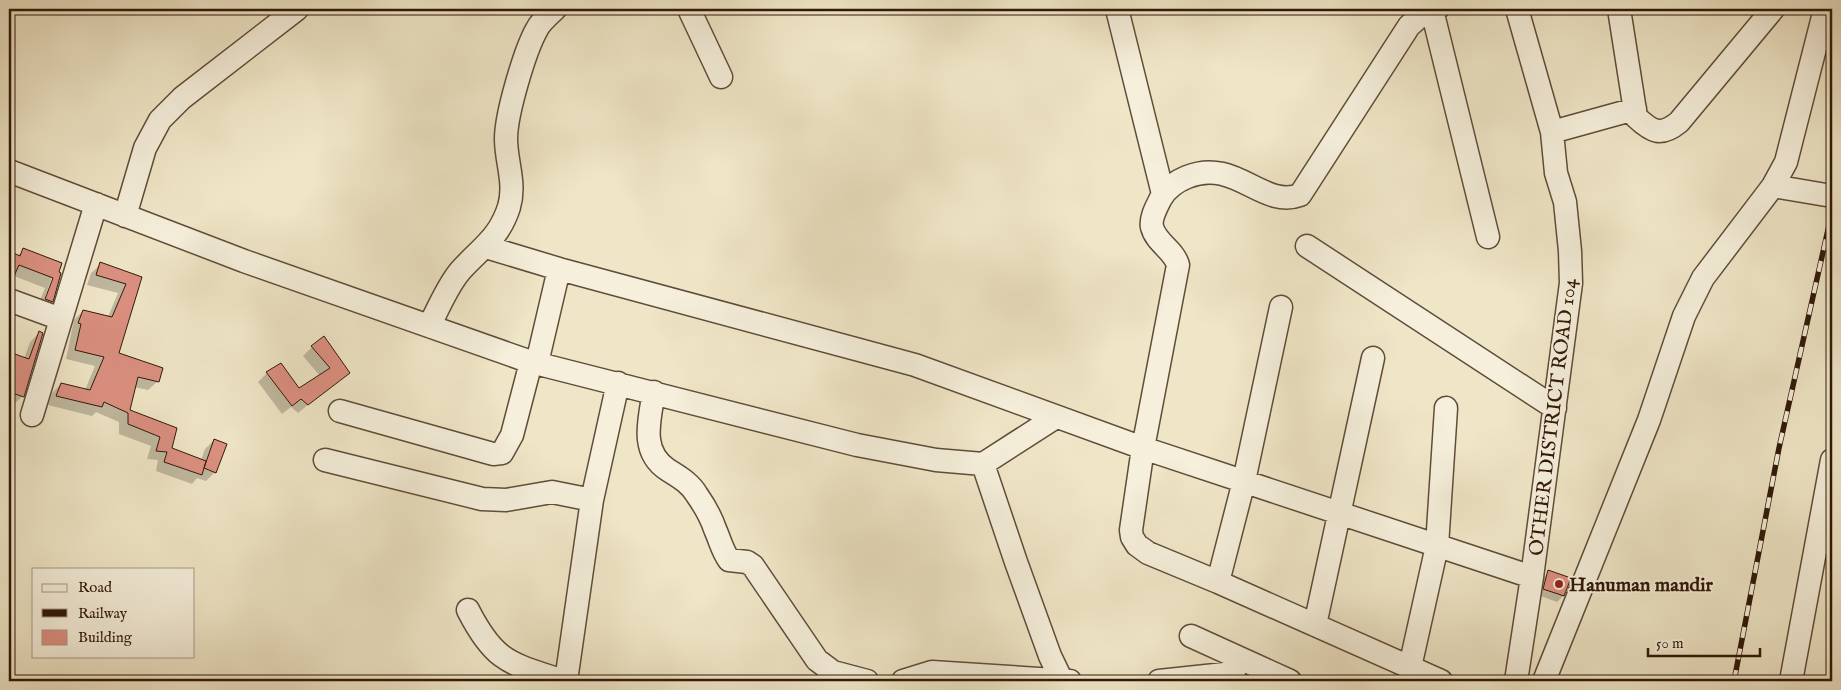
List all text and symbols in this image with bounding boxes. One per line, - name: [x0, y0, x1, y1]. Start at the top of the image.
- street label: OTHER DISTRICT ROAD 104: [1524, 277, 1583, 557]
- legend: [32, 568, 195, 658]
- place label: Hanuman mandir: [1569, 573, 1714, 598]
- text: Road: [78, 578, 113, 597]
- marker: Hanuman mandir: [1553, 578, 1565, 590]
- text: Railway: [78, 604, 128, 623]
- scale bar: [1648, 625, 1761, 657]
- text: Building: [78, 628, 133, 647]
- text: 50 m: [1656, 634, 1684, 653]

